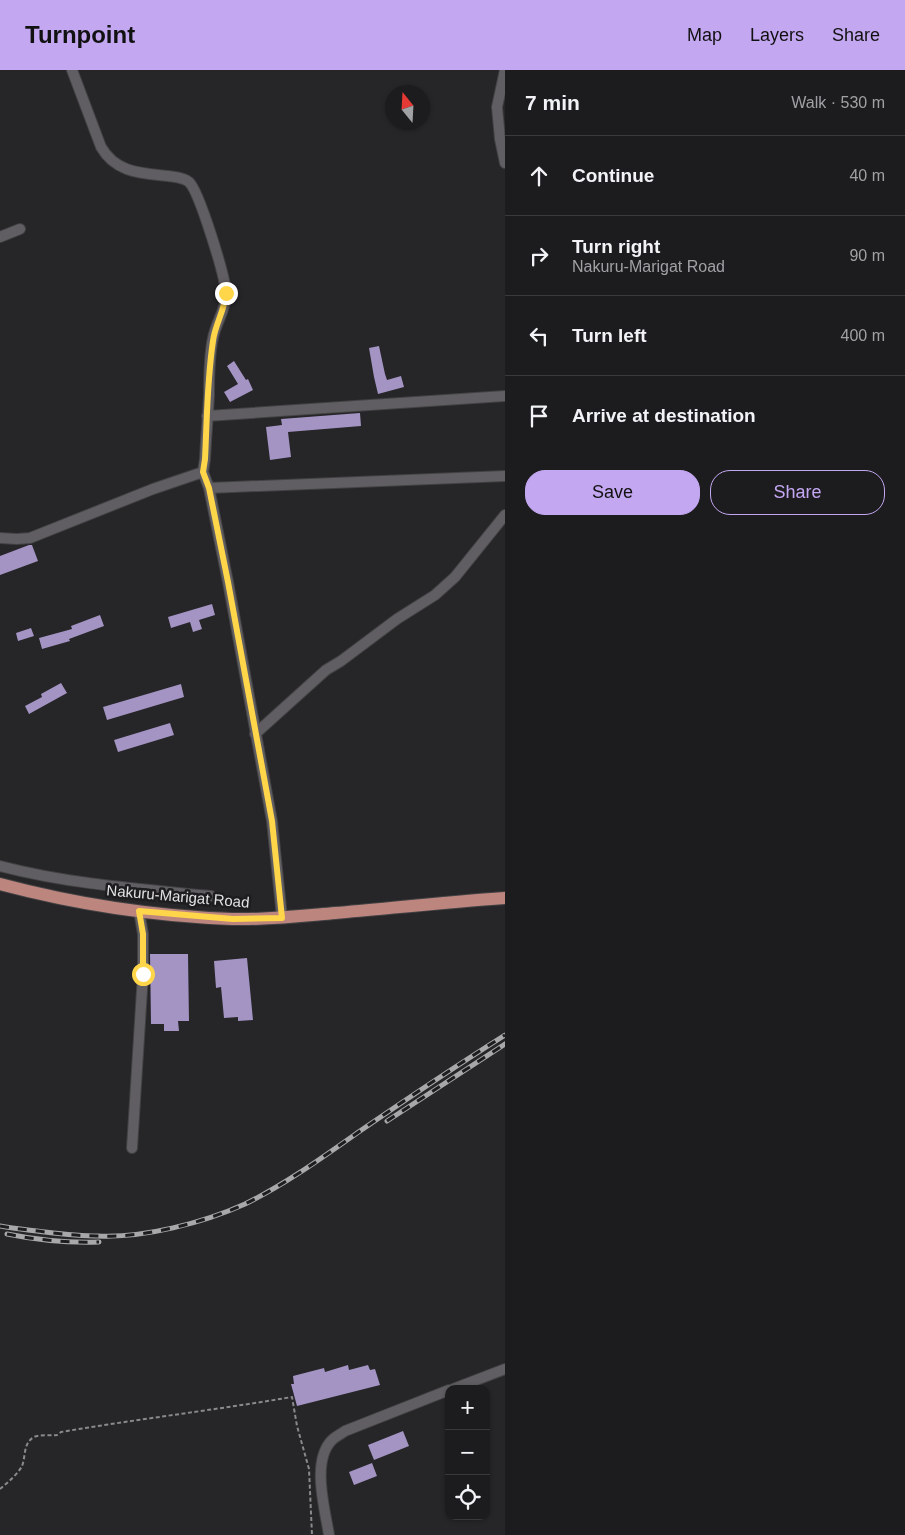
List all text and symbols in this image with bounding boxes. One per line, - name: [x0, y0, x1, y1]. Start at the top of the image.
- text: Turnpoint: [25, 21, 135, 48]
- text: Map: [687, 25, 722, 45]
- text: Layers: [750, 25, 804, 45]
- text: Share: [832, 25, 880, 45]
- north arrow: [385, 85, 430, 130]
- text: 7 min: [525, 91, 580, 114]
- text: Walk · 530 m: [791, 94, 885, 111]
- icon: ahead: [525, 162, 553, 190]
- text: Continue: [572, 165, 654, 186]
- text: 40 m: [849, 167, 885, 184]
- text: Turn right: [572, 236, 660, 257]
- icon: right: [525, 242, 553, 270]
- text: 90 m: [849, 247, 885, 264]
- text: Nakuru-Marigat Road: [572, 258, 725, 275]
- route end: [215, 282, 238, 305]
- icon: left: [525, 322, 553, 350]
- text: Turn left: [572, 325, 647, 346]
- text: 400 m: [841, 327, 885, 344]
- icon: arrive: [525, 402, 553, 430]
- text: Arrive at destination: [572, 405, 756, 426]
- button: Save: [525, 470, 700, 515]
- button: Share: [710, 470, 885, 515]
- street label: Nakuru-Marigat Road: [106, 881, 250, 911]
- route start: [132, 963, 155, 986]
- map controls: [445, 1385, 490, 1520]
- button: +: [445, 1385, 490, 1430]
- button: −: [445, 1430, 490, 1475]
- button: locate: [445, 1475, 490, 1520]

